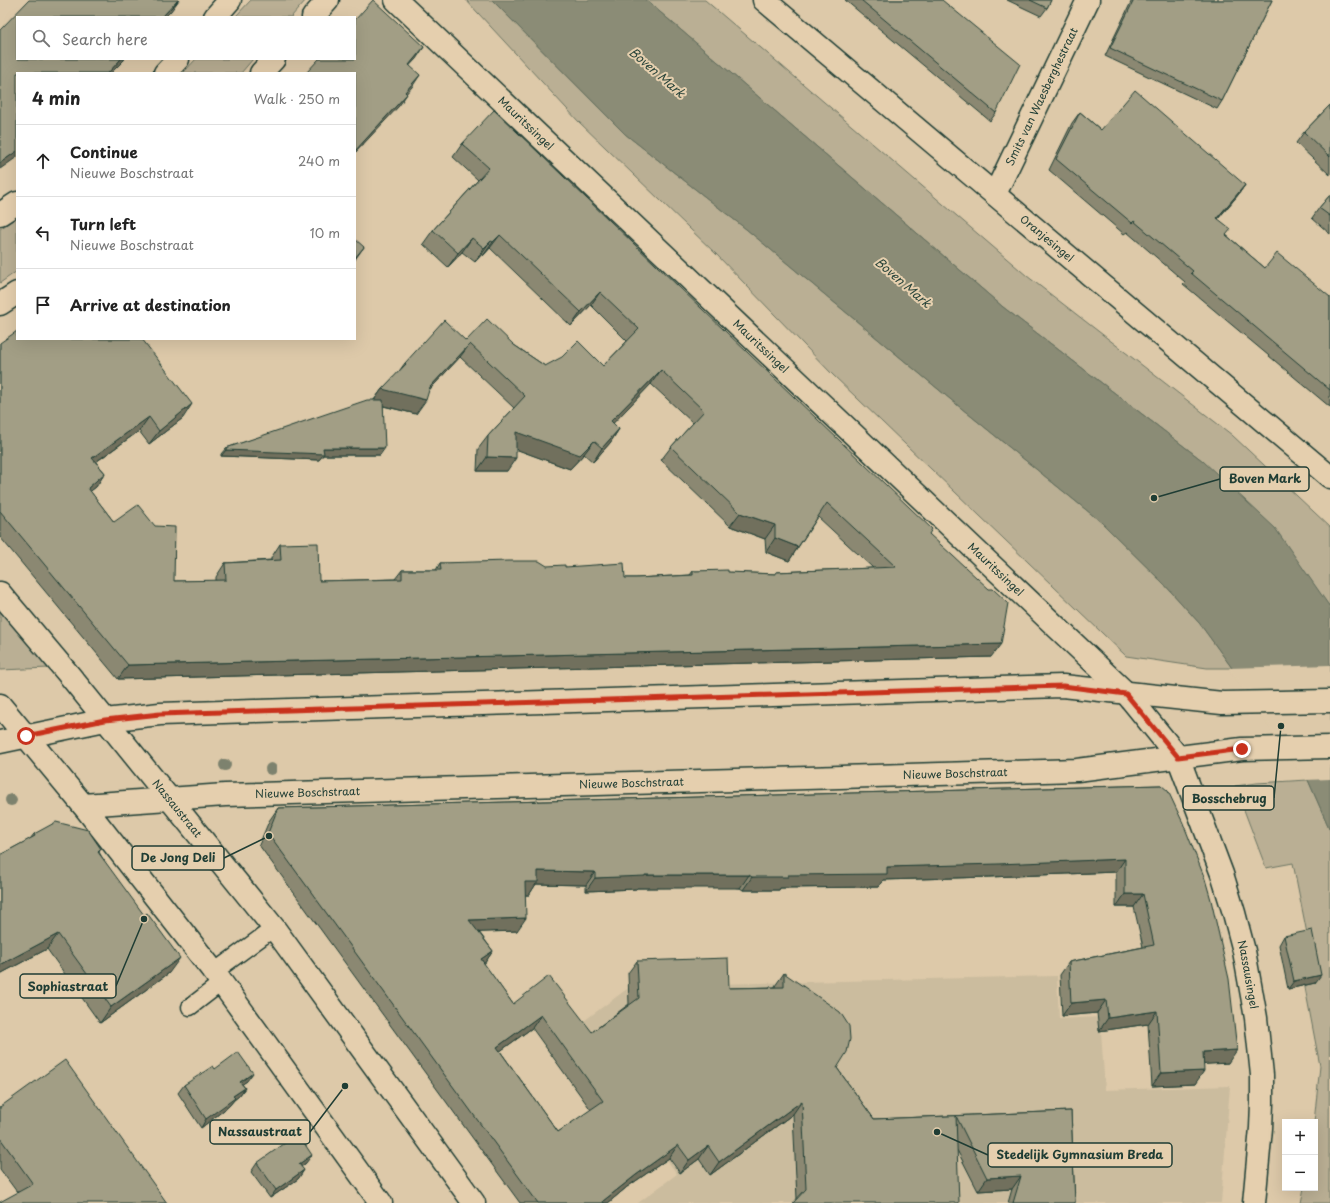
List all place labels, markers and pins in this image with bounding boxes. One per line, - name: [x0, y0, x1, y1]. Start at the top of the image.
- callout: Boven Mark: [1220, 467, 1309, 491]
- callout: Bosschebrug: [1183, 786, 1274, 810]
- callout: De Jong Deli: [132, 846, 224, 870]
- callout: Sophiastraat: [20, 974, 116, 998]
- callout: Nassaustraat: [210, 1120, 310, 1144]
- callout: Stedelijk Gymnasium Breda: [988, 1143, 1172, 1167]

